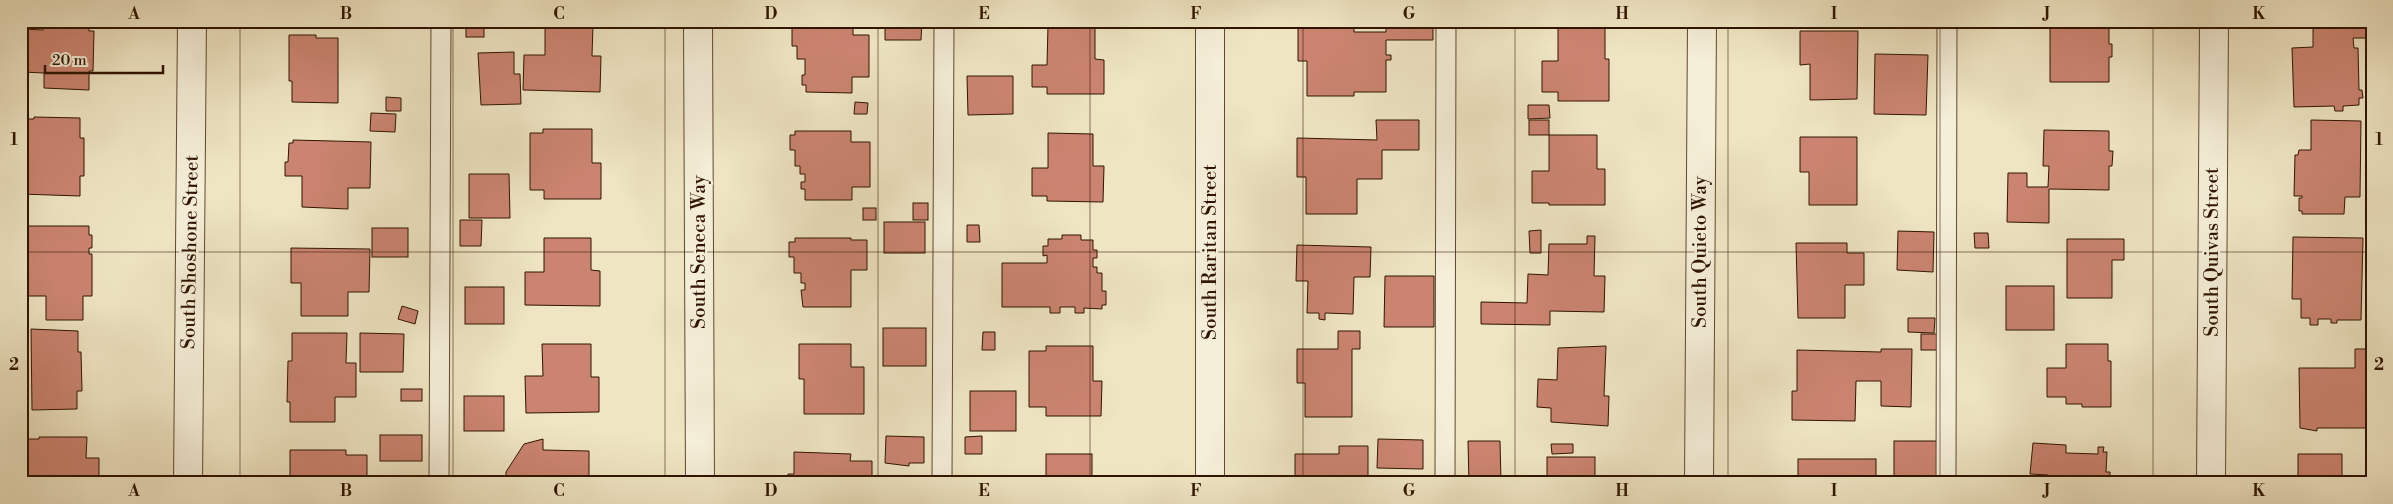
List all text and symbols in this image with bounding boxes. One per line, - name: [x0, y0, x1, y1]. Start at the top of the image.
- text: A: [127, 4, 140, 24]
- text: B: [340, 4, 352, 24]
- text: C: [553, 4, 565, 24]
- text: D: [765, 4, 778, 24]
- text: E: [978, 4, 990, 24]
- text: F: [1190, 4, 1202, 24]
- text: G: [1403, 4, 1416, 24]
- text: H: [1615, 4, 1629, 24]
- text: I: [1831, 4, 1837, 24]
- text: J: [2042, 4, 2050, 24]
- text: K: [2253, 4, 2267, 24]
- scale bar: [45, 42, 162, 74]
- text: 20 m: [52, 51, 87, 70]
- text: 1: [10, 130, 18, 150]
- text: 1: [2375, 130, 2383, 150]
- street label: South Shoshone Street: [176, 154, 204, 349]
- street label: South Raritan Street: [1198, 164, 1222, 340]
- street label: South Quivas Street: [2200, 167, 2224, 337]
- street label: South Seneca Way: [687, 174, 711, 329]
- street label: South Quieto Way: [1688, 175, 1712, 328]
- text: 2: [9, 355, 19, 375]
- text: 2: [2374, 355, 2384, 375]
- text: A: [127, 481, 140, 501]
- text: B: [340, 481, 352, 501]
- text: C: [553, 481, 565, 501]
- text: D: [765, 481, 778, 501]
- text: E: [978, 481, 990, 501]
- text: F: [1190, 481, 1202, 501]
- text: G: [1403, 481, 1416, 501]
- text: H: [1615, 481, 1629, 501]
- text: I: [1831, 481, 1837, 501]
- text: J: [2042, 481, 2050, 501]
- text: K: [2253, 481, 2267, 501]

